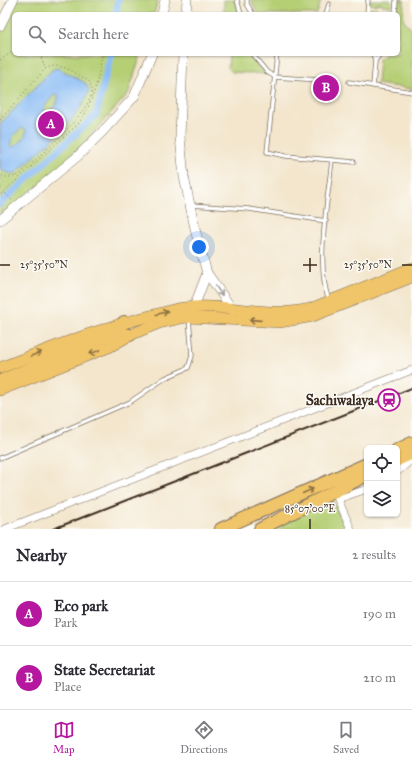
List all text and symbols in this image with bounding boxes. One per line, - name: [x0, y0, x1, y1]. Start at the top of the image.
- search box: [12, 12, 400, 56]
- icon: search: [26, 23, 48, 45]
- text: Search here: [58, 25, 129, 43]
- pin: B: [313, 73, 339, 103]
- pin: A: [38, 109, 64, 139]
- your location: [189, 237, 209, 257]
- text: 25°35'50"N: [20, 259, 68, 271]
- text: 25°35'50"N: [344, 259, 392, 271]
- one-way arrow: [215, 285, 223, 296]
- one-way arrow: [155, 309, 168, 316]
- one-way arrow: [249, 317, 262, 324]
- one-way arrow: [89, 349, 101, 357]
- one-way arrow: [30, 350, 42, 358]
- station icon: Sachiwalaya: [376, 387, 402, 413]
- place label: Sachiwalaya: [306, 392, 375, 410]
- map controls: [364, 445, 400, 517]
- button: locate: [364, 445, 400, 481]
- button: layers: [364, 481, 400, 517]
- one-way arrow: [302, 487, 314, 494]
- text: 85°07'00"E: [285, 503, 335, 515]
- text: Nearby: [16, 545, 67, 566]
- text: 2 results: [352, 547, 396, 563]
- text: Eco park: [54, 597, 108, 615]
- text: A: [25, 606, 33, 622]
- text: 190 m: [363, 606, 396, 622]
- text: Park: [54, 615, 78, 631]
- text: State Secretariat: [54, 661, 155, 679]
- text: B: [25, 670, 33, 686]
- text: 210 m: [363, 670, 396, 686]
- text: Place: [54, 679, 81, 695]
- tab: Map: [53, 719, 75, 756]
- tab: Directions: [180, 719, 228, 756]
- tab: Saved: [333, 719, 359, 756]

